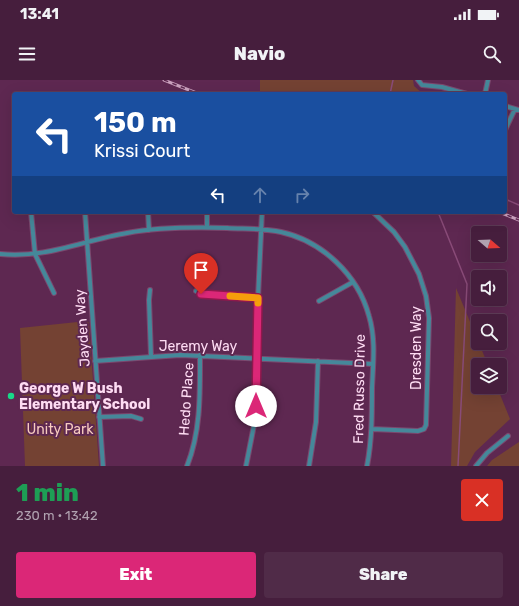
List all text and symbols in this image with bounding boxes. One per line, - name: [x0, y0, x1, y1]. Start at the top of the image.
- text: 13:41: [20, 5, 59, 23]
- icon: menu: [16, 43, 38, 65]
- text: Navio: [234, 43, 285, 65]
- icon: search: [481, 43, 503, 65]
- text: 150 m: [94, 106, 177, 139]
- icon: left: [28, 108, 80, 160]
- text: Krissi Court: [94, 140, 190, 162]
- icon: left: [207, 184, 229, 206]
- icon: ahead: [249, 184, 271, 206]
- icon: right: [291, 184, 313, 206]
- north arrow: [471, 226, 507, 262]
- map controls: [471, 226, 507, 394]
- pin: [184, 253, 218, 294]
- icon: arrive: [190, 259, 212, 281]
- button: sound: [471, 270, 507, 306]
- street label: Jayden Way: [71, 288, 94, 367]
- street label: Dresden Way: [408, 306, 425, 390]
- button: search: [471, 314, 507, 350]
- street label: Fred Russo Drive: [350, 334, 369, 444]
- street label: Jeremy Way: [159, 338, 238, 355]
- button: layers: [471, 358, 507, 394]
- street label: Hedo Place: [175, 362, 198, 436]
- place label: George W Bush Elementary School: [19, 380, 150, 413]
- position arrow: [235, 385, 277, 427]
- marker: George W Bush Elementary School: [6, 391, 16, 401]
- park label: Unity Park: [26, 421, 94, 438]
- text: 1 min: [16, 479, 79, 507]
- button: close: [461, 479, 503, 521]
- text: 230 m · 13:42: [16, 508, 98, 523]
- button: Exit: [16, 552, 256, 598]
- button: Share: [264, 552, 503, 598]

